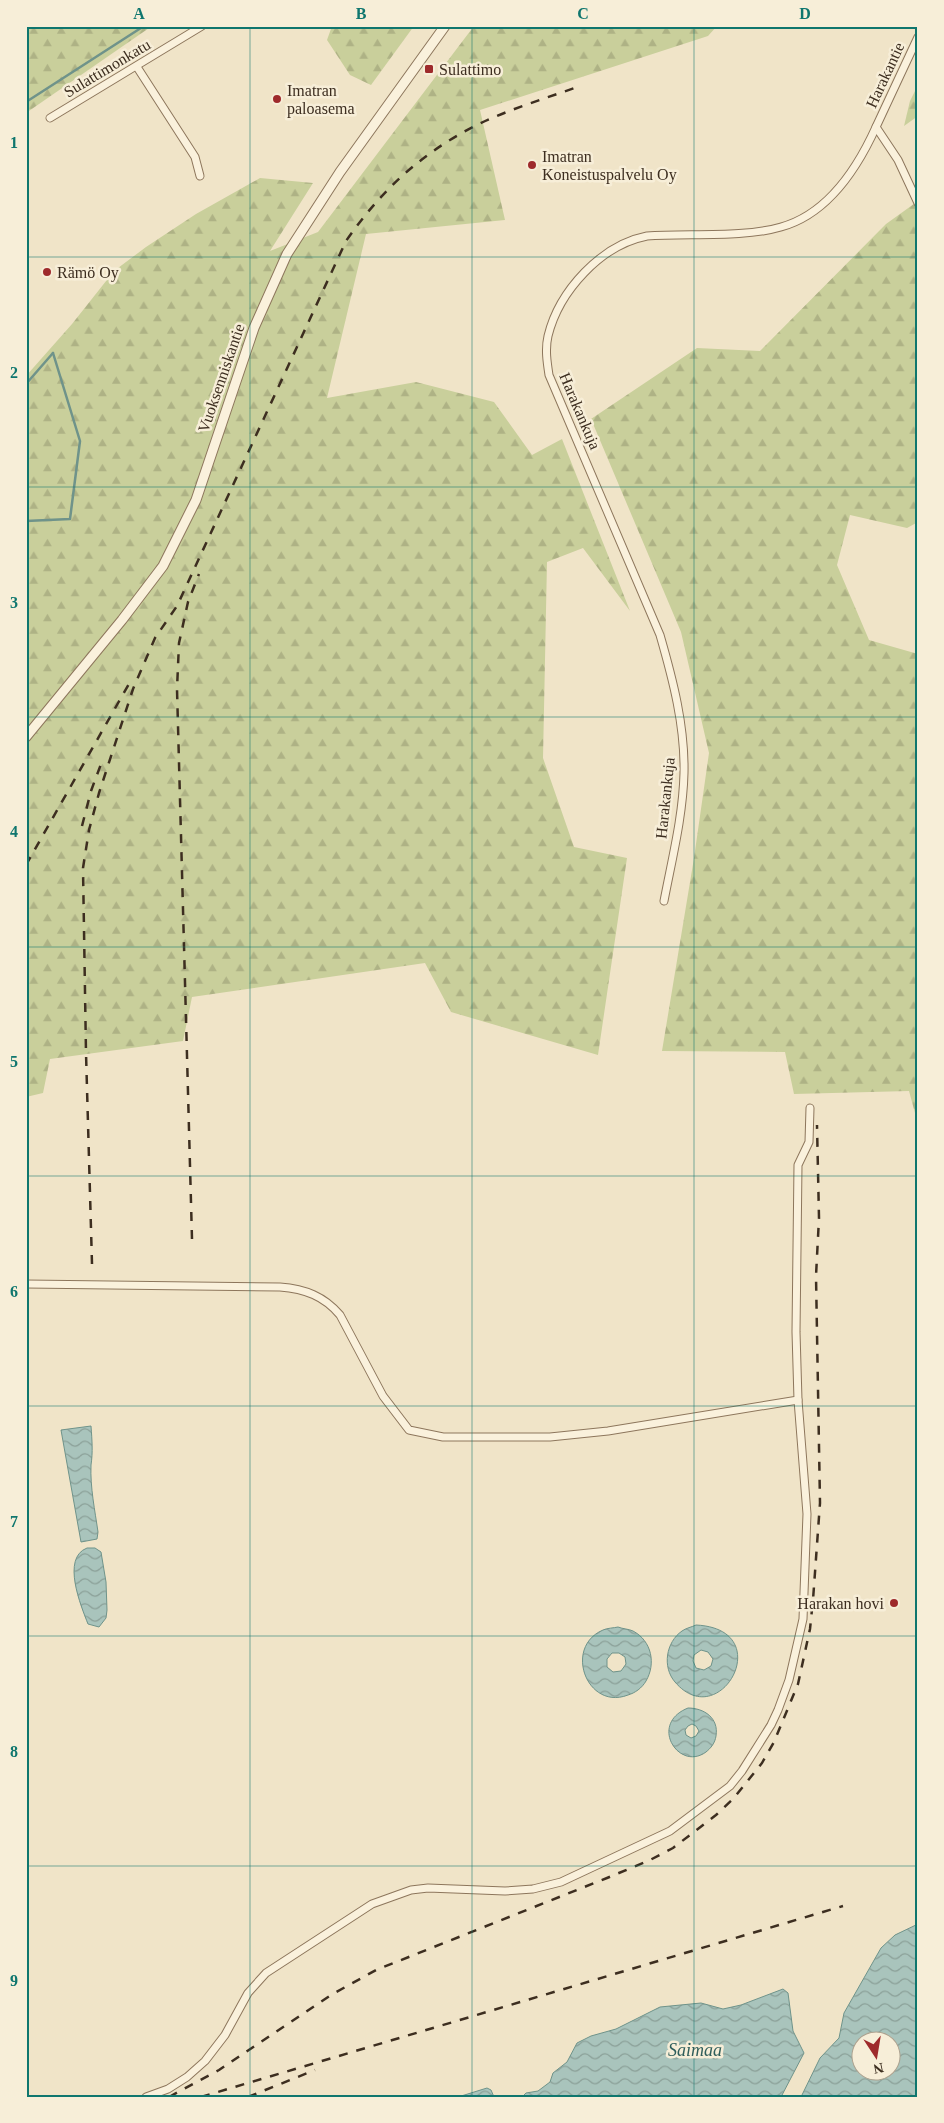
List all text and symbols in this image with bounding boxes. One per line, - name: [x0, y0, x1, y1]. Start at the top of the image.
- text: A: [133, 5, 145, 22]
- text: B: [356, 5, 367, 22]
- text: C: [577, 5, 589, 22]
- text: D: [799, 5, 811, 22]
- street label: Sulattimonkatu: [61, 36, 153, 100]
- street label: Harakantie: [862, 40, 908, 110]
- place label: Sulattimo: [439, 61, 501, 78]
- marker: Sulattimo: [423, 63, 435, 75]
- place label: Imatran paloasema: [287, 82, 355, 118]
- marker: Imatran paloasema: [271, 93, 283, 105]
- text: 1: [10, 134, 18, 151]
- place label: Imatran Koneistuspalvelu Oy: [542, 148, 677, 184]
- marker: Imatran Koneistuspalvelu Oy: [526, 159, 538, 171]
- place label: Rämö Oy: [57, 264, 119, 282]
- marker: Rämö Oy: [41, 266, 53, 278]
- street label: Vuoksenniskantie: [194, 321, 248, 435]
- text: 2: [10, 364, 18, 381]
- street label: Harakankuja: [555, 370, 604, 452]
- text: 3: [10, 594, 18, 611]
- street label: Harakankuja: [652, 756, 679, 840]
- text: 4: [10, 823, 18, 840]
- text: 5: [10, 1053, 18, 1070]
- text: 6: [10, 1283, 18, 1300]
- text: 7: [10, 1513, 18, 1530]
- place label: Harakan hovi: [797, 1595, 885, 1612]
- marker: Harakan hovi: [888, 1597, 900, 1609]
- text: 8: [10, 1743, 18, 1760]
- text: 9: [10, 1972, 18, 1989]
- north arrow: [852, 2030, 902, 2080]
- water label: Saimaa: [668, 2040, 722, 2060]
- text: N: [872, 2060, 885, 2077]

